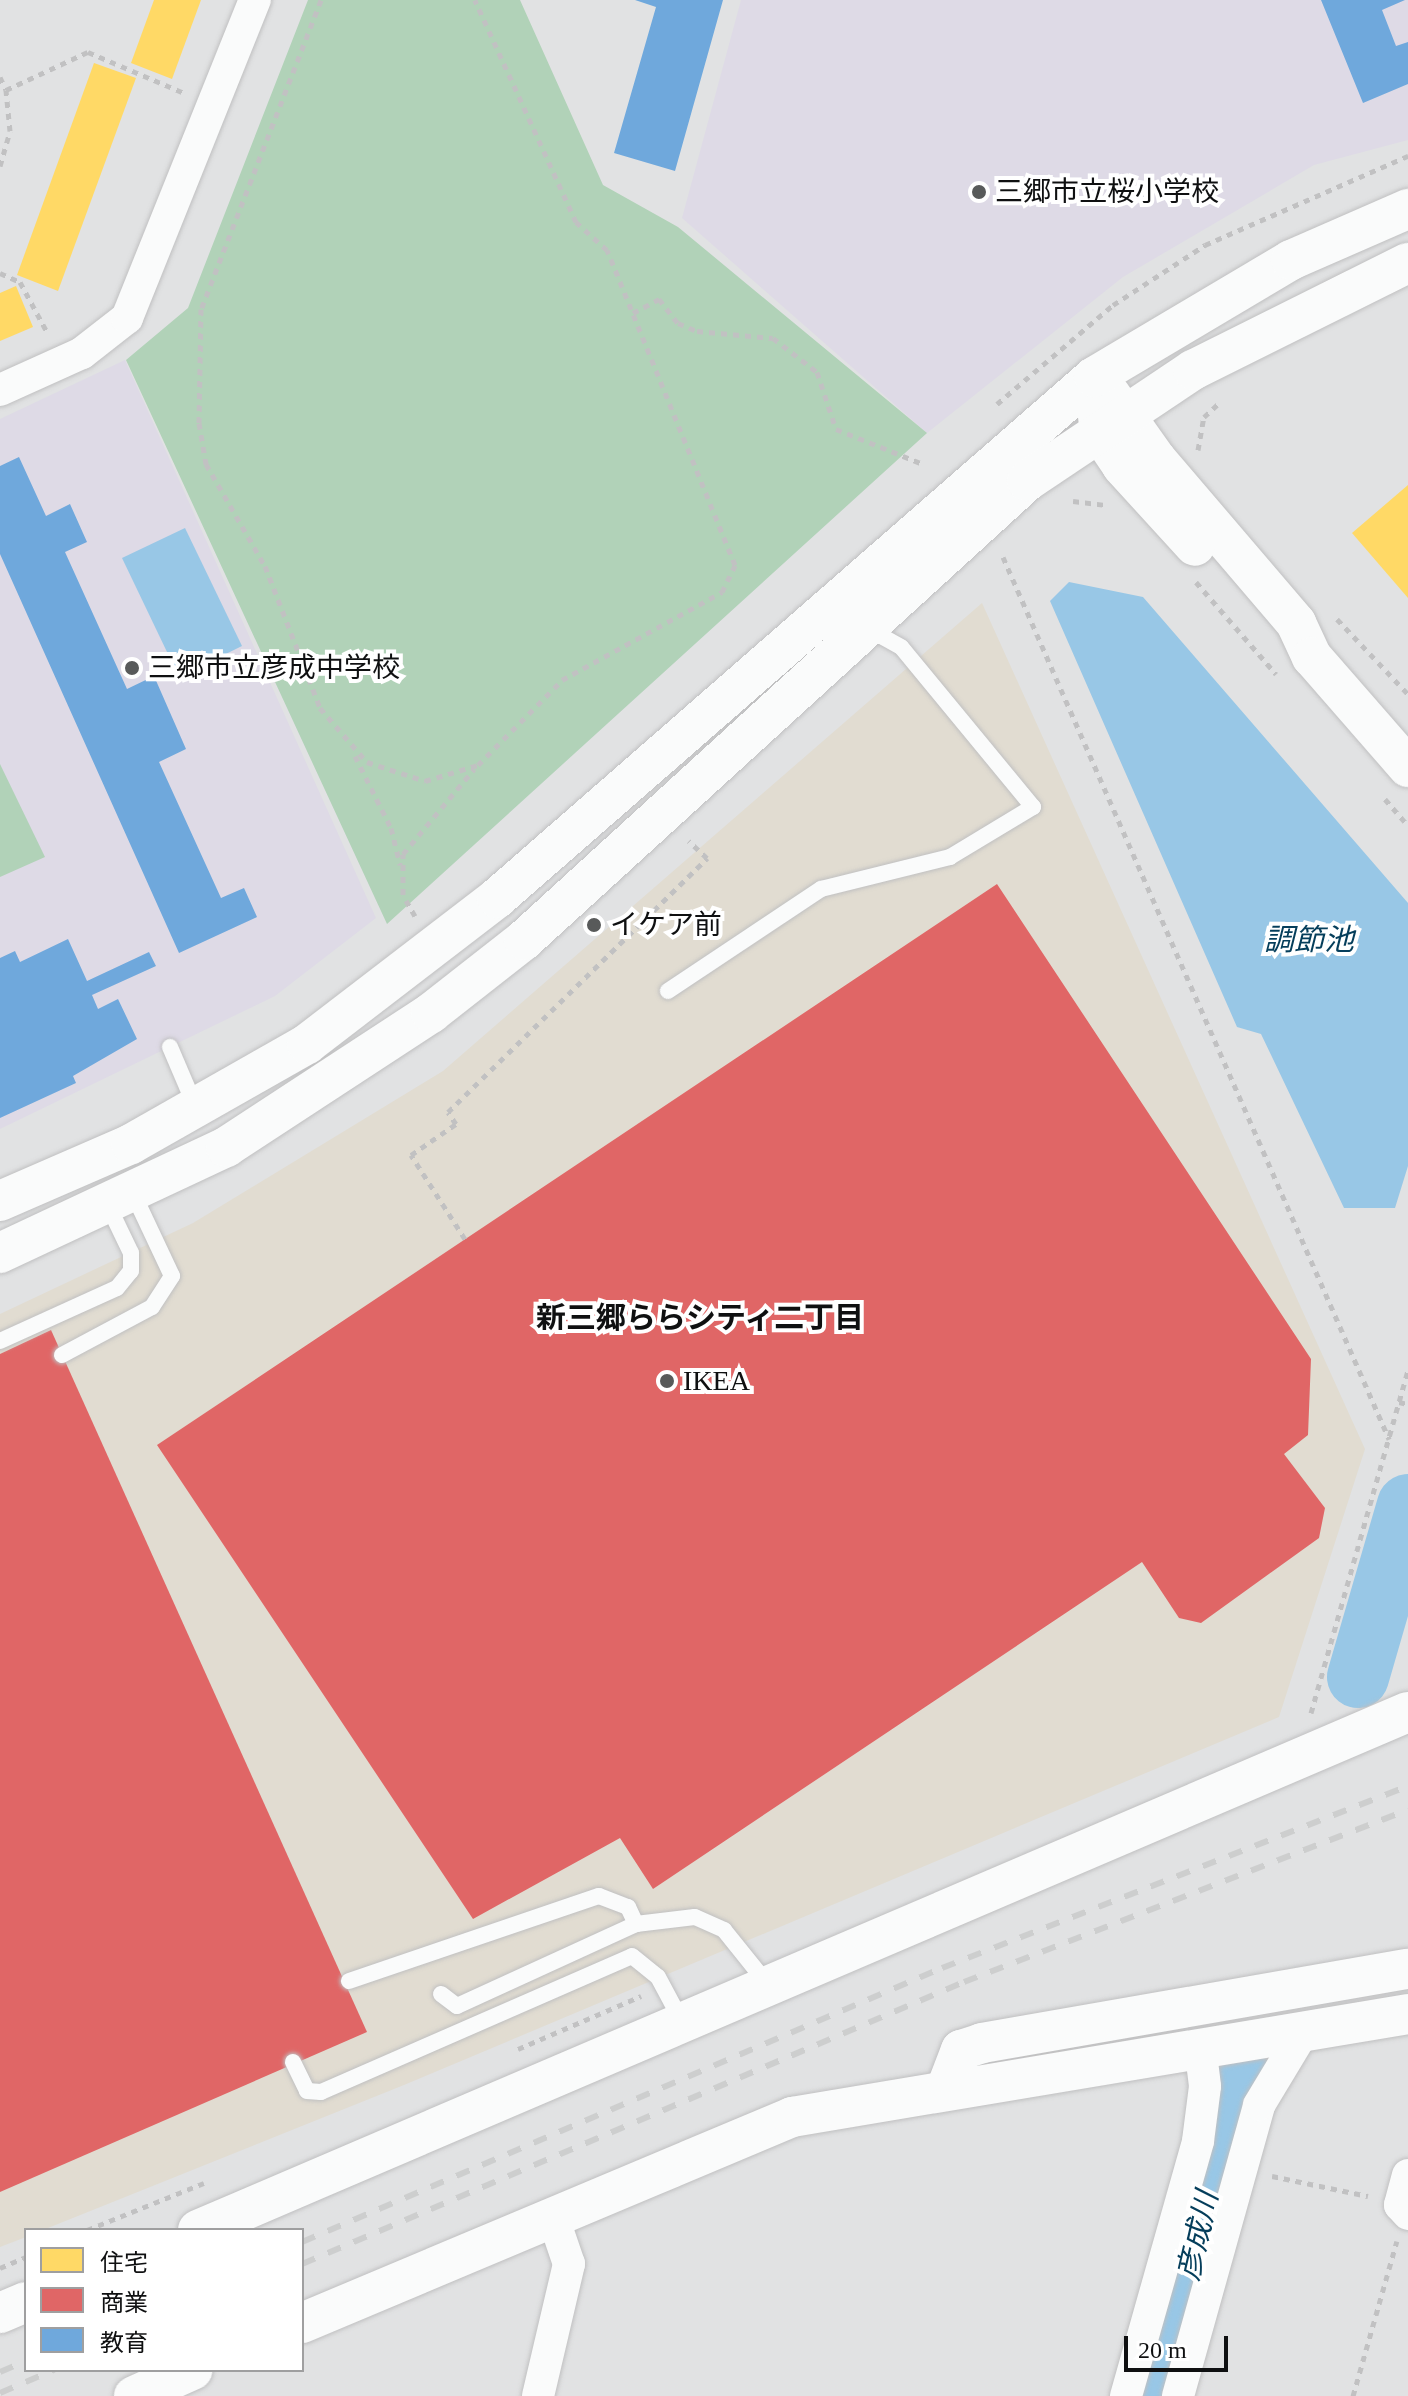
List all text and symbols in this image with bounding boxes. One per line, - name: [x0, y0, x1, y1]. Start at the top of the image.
- place label: 三郷市立桜小学校: [995, 175, 1219, 209]
- marker: 三郷市立桜小学校: [970, 183, 988, 201]
- place label: 三郷市立彦成中学校: [148, 651, 400, 685]
- marker: 三郷市立彦成中学校: [123, 659, 141, 677]
- place label: イケア前: [610, 908, 722, 942]
- marker: イケア前: [585, 916, 603, 934]
- water label: 調節池: [1264, 922, 1354, 958]
- district label: 新三郷ららシティ二丁目: [535, 1300, 865, 1336]
- place label: IKEA: [683, 1364, 750, 1398]
- marker: IKEA: [658, 1372, 676, 1390]
- water label: 彦成川: [1170, 2188, 1226, 2284]
- legend: [24, 2228, 304, 2372]
- text: 住宅: [100, 2250, 148, 2276]
- text: 商業: [100, 2290, 148, 2316]
- scale bar: [1128, 2320, 1232, 2370]
- text: 教育: [100, 2330, 148, 2356]
- text: 20 m: [1138, 2337, 1187, 2363]

